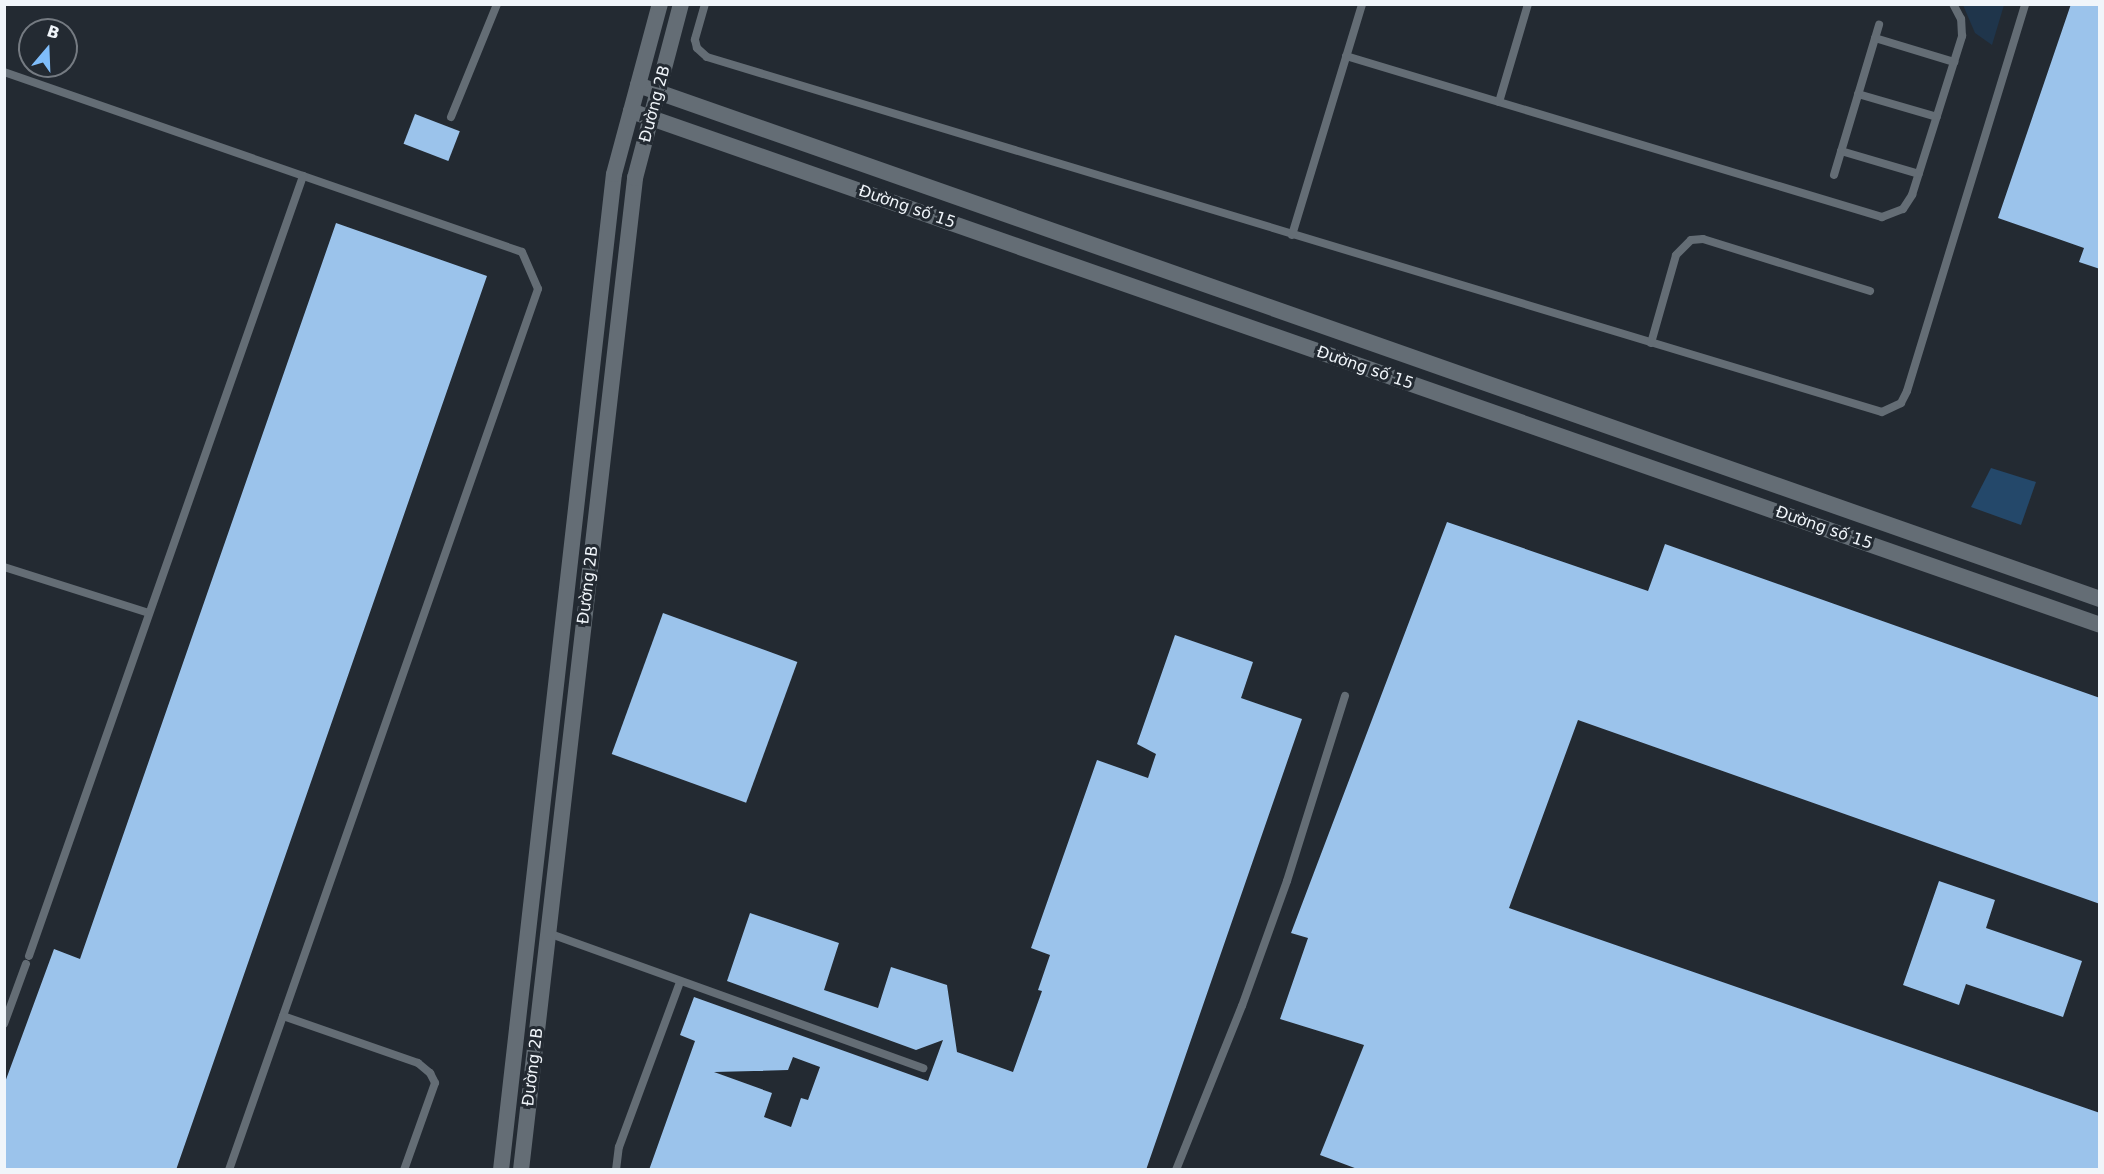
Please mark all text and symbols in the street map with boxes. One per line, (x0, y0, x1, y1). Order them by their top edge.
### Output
north arrow (18, 18, 78, 78)
text: B (45, 21, 62, 43)
street label: Đường 2B (636, 63, 674, 145)
street label: Đường số 15 (856, 181, 958, 233)
street label: Đường số 15 (1314, 342, 1416, 394)
street label: Đường số 15 (1773, 502, 1875, 554)
street label: Đường 2B (574, 545, 602, 625)
street label: Đường 2B (519, 1027, 547, 1107)

